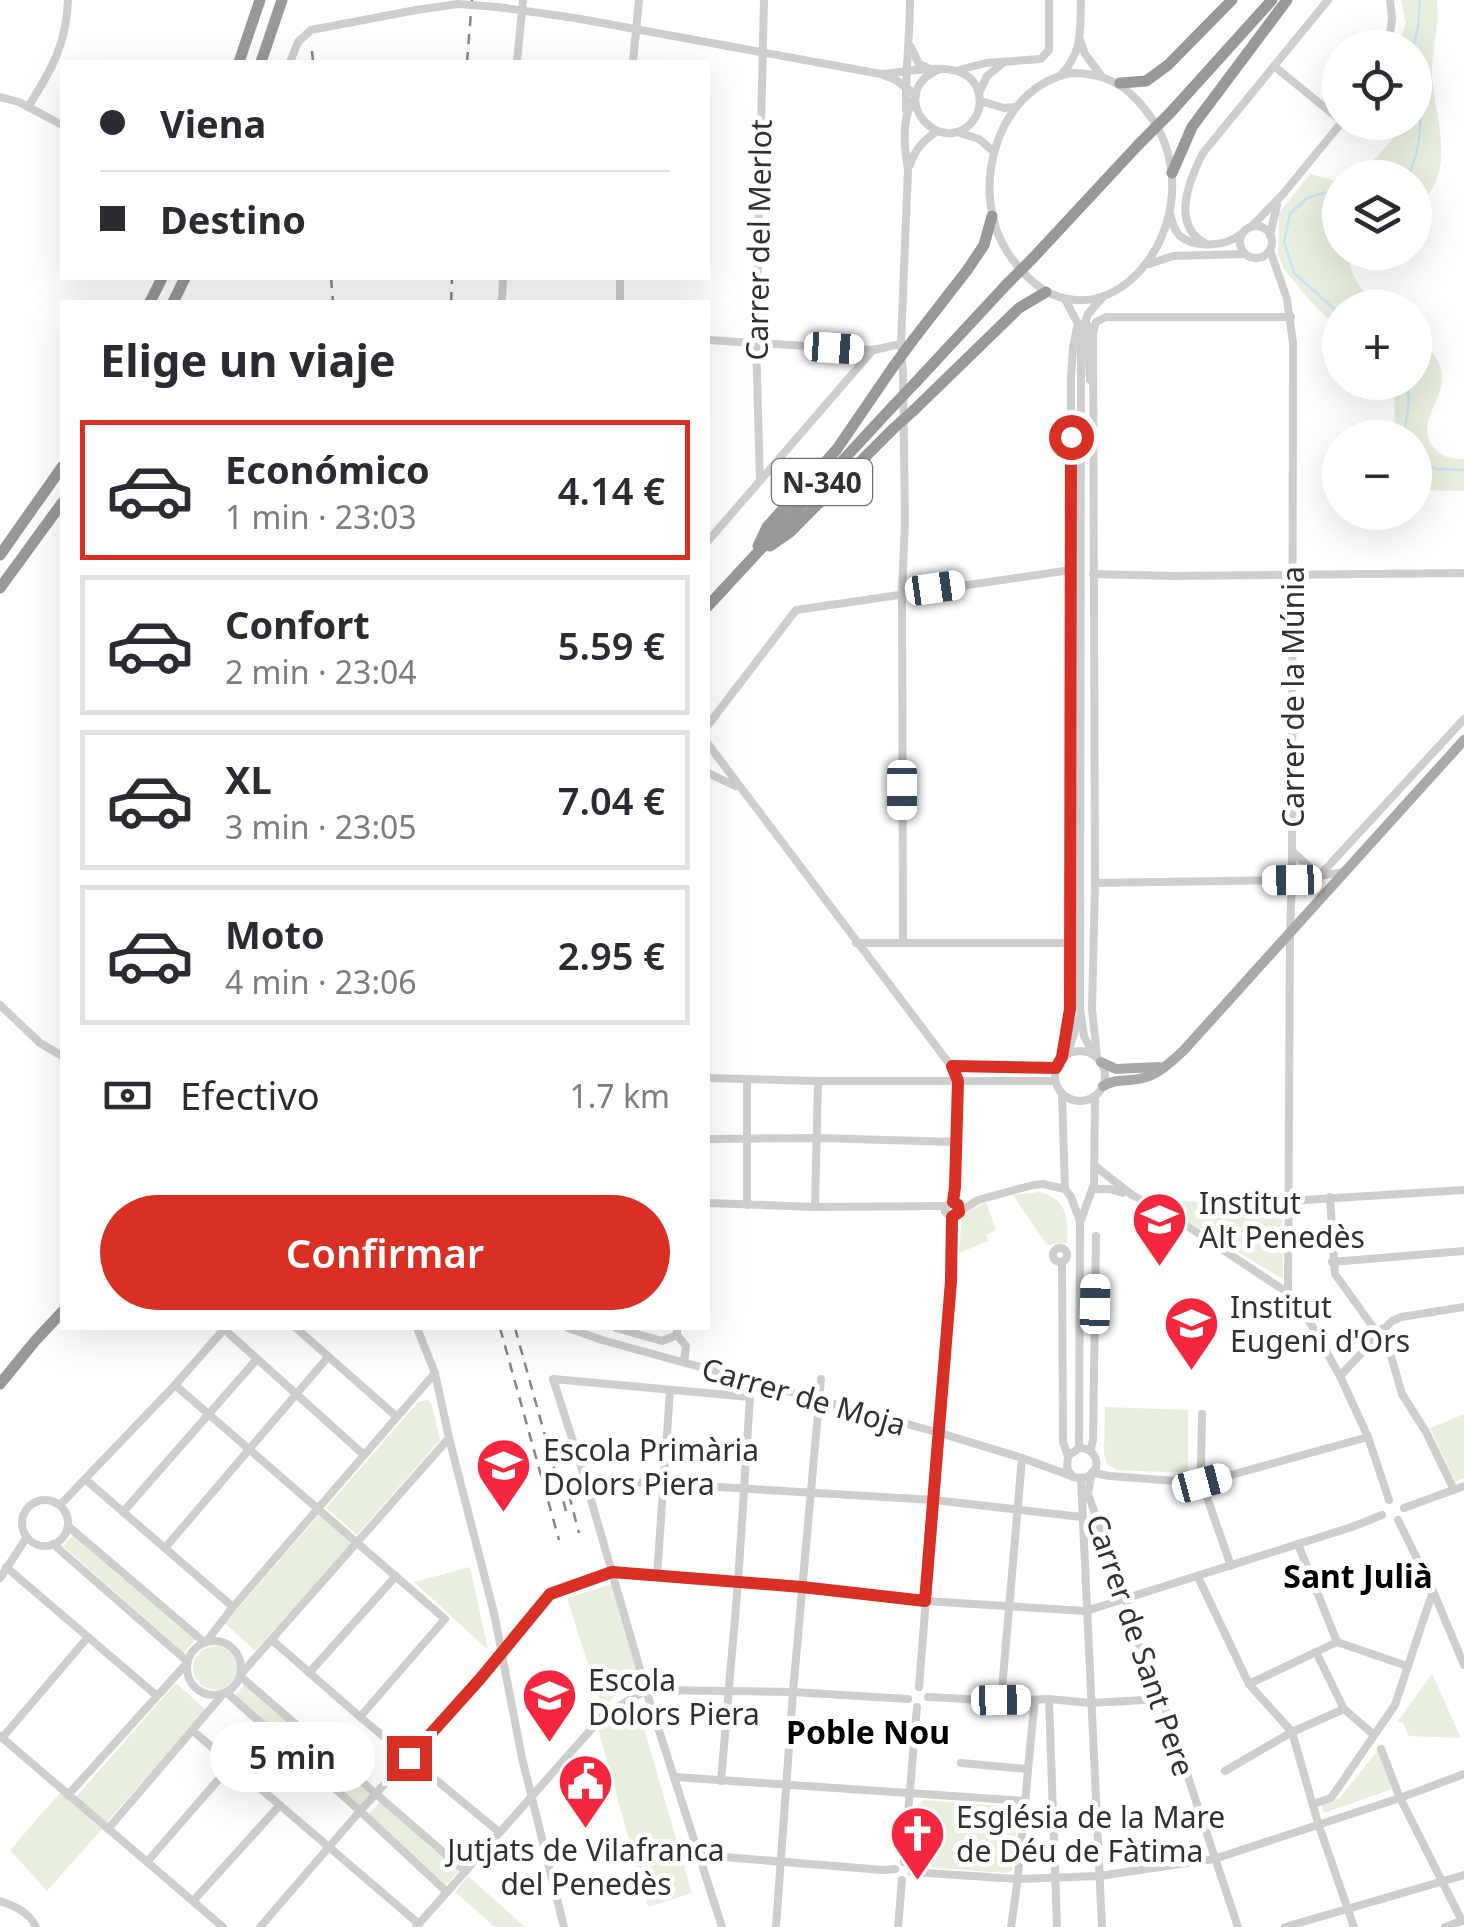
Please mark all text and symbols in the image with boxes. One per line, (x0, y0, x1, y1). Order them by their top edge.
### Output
map controls (1322, 30, 1432, 530)
button: locate (1322, 30, 1432, 140)
text: Viena (160, 97, 266, 149)
street label: Carrer del Merlot (735, 119, 781, 361)
button: layers (1322, 160, 1432, 270)
text: Destino (160, 193, 306, 245)
button: + (1322, 290, 1432, 400)
text: Elige un viaje (100, 329, 396, 390)
car (803, 331, 865, 365)
route start (1049, 415, 1094, 460)
button: − (1322, 420, 1432, 530)
text: Económico (225, 443, 430, 495)
icon: car (105, 445, 195, 535)
road number: N-340 (772, 459, 872, 505)
text: 4.14 € (558, 464, 665, 516)
text: 1 min · 23:03 (225, 495, 417, 538)
street label: Carrer de la Múnia (1272, 566, 1313, 828)
car (903, 569, 967, 607)
text: Confort (225, 598, 370, 650)
icon: car (105, 600, 195, 690)
text: 5.59 € (558, 619, 665, 671)
text: 2 min · 23:04 (225, 650, 417, 693)
text: XL (225, 753, 272, 805)
icon: car (105, 755, 195, 845)
car (887, 760, 917, 820)
text: 7.04 € (558, 774, 665, 826)
text: 3 min · 23:05 (225, 805, 417, 848)
car (1262, 864, 1322, 896)
text: Moto (225, 908, 325, 960)
icon: car (105, 910, 195, 1000)
text: 2.95 € (558, 929, 665, 981)
text: 4 min · 23:06 (225, 960, 417, 1003)
icon: cash (100, 1068, 155, 1123)
text: Efectivo (180, 1069, 320, 1121)
text: 1.7 km (569, 1074, 670, 1117)
place label: Institut Alt Penedès (1199, 1182, 1365, 1257)
school or university icon: Institut Alt Penedès (1130, 1189, 1190, 1268)
button: Confirmar (100, 1195, 670, 1310)
car (1079, 1274, 1111, 1334)
place label: Institut Eugeni d'Ors (1230, 1286, 1410, 1361)
school or university icon: Institut Eugeni d'Ors (1161, 1293, 1221, 1372)
street label: Carrer de Moja (697, 1347, 911, 1445)
place label: Escola Primària Dolors Piera (543, 1429, 759, 1504)
school or university icon: Escola Primària Dolors Piera (474, 1436, 534, 1515)
car (1169, 1461, 1235, 1505)
street label: Carrer de Sant Pere (1077, 1509, 1205, 1781)
district label: Sant Julià (1283, 1554, 1433, 1597)
place label: Escola Dolors Piera (588, 1659, 760, 1734)
school or university icon: Escola Dolors Piera (519, 1666, 579, 1745)
car (971, 1684, 1031, 1716)
district label: Poble Nou (786, 1710, 950, 1753)
callout: 5 min (209, 1723, 374, 1793)
text: 5 min (249, 1735, 336, 1778)
route end (387, 1736, 432, 1781)
public building icon: Jutjats de Vilafranca del Penedès (556, 1751, 616, 1830)
place label: Església de la Mare de Déu de Fàtima (956, 1796, 1225, 1871)
church icon: Església de la Mare de Déu de Fàtima (887, 1803, 947, 1882)
place label: Jutjats de Vilafranca del Penedès (444, 1829, 725, 1904)

